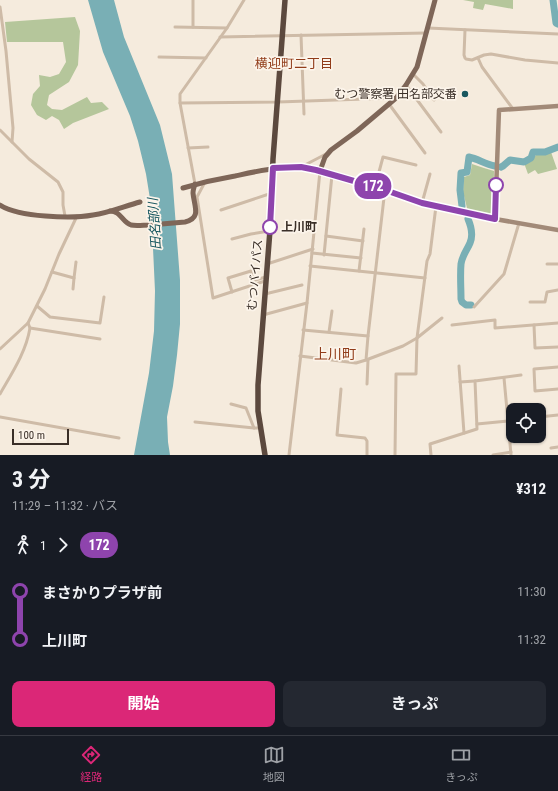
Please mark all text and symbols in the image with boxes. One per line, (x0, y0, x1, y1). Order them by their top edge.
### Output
district label: 横迎町二丁目 (255, 56, 333, 71)
place label: むつ警察署 田名部交番 (334, 87, 457, 101)
marker: むつ警察署 田名部交番 (460, 89, 470, 99)
line badge: 172 (350, 173, 396, 199)
unlabelled marker (488, 177, 504, 193)
text: 172 (362, 178, 384, 194)
water label: 田名部川 (145, 196, 164, 250)
marker: 上川町 (262, 219, 278, 235)
place label: 上川町 (281, 220, 317, 234)
street label: むつバイパス (245, 239, 265, 311)
district label: 上川町 (314, 346, 356, 362)
map controls (506, 403, 546, 443)
button: locate (506, 403, 546, 443)
scale bar (12, 427, 69, 446)
text: 100 m (18, 429, 45, 442)
text: 3 分 (12, 467, 50, 492)
text: ¥312 (516, 480, 546, 498)
text: 11:29 – 11:32 · バス (12, 498, 118, 513)
icon: walk (12, 534, 34, 556)
icon: forward (52, 534, 74, 556)
text: 172 (88, 537, 110, 553)
text: 1 (40, 538, 46, 553)
text: まさかりプラザ前 (42, 584, 162, 602)
text: 11:30 (517, 584, 546, 599)
text: 上川町 (42, 632, 87, 650)
text: 11:32 (517, 632, 546, 647)
button: 開始 (12, 681, 275, 727)
button: きっぷ (283, 681, 546, 727)
tab: 経路 (80, 744, 102, 784)
tab: 地図 (263, 744, 285, 784)
tab: きっぷ (445, 744, 478, 784)

